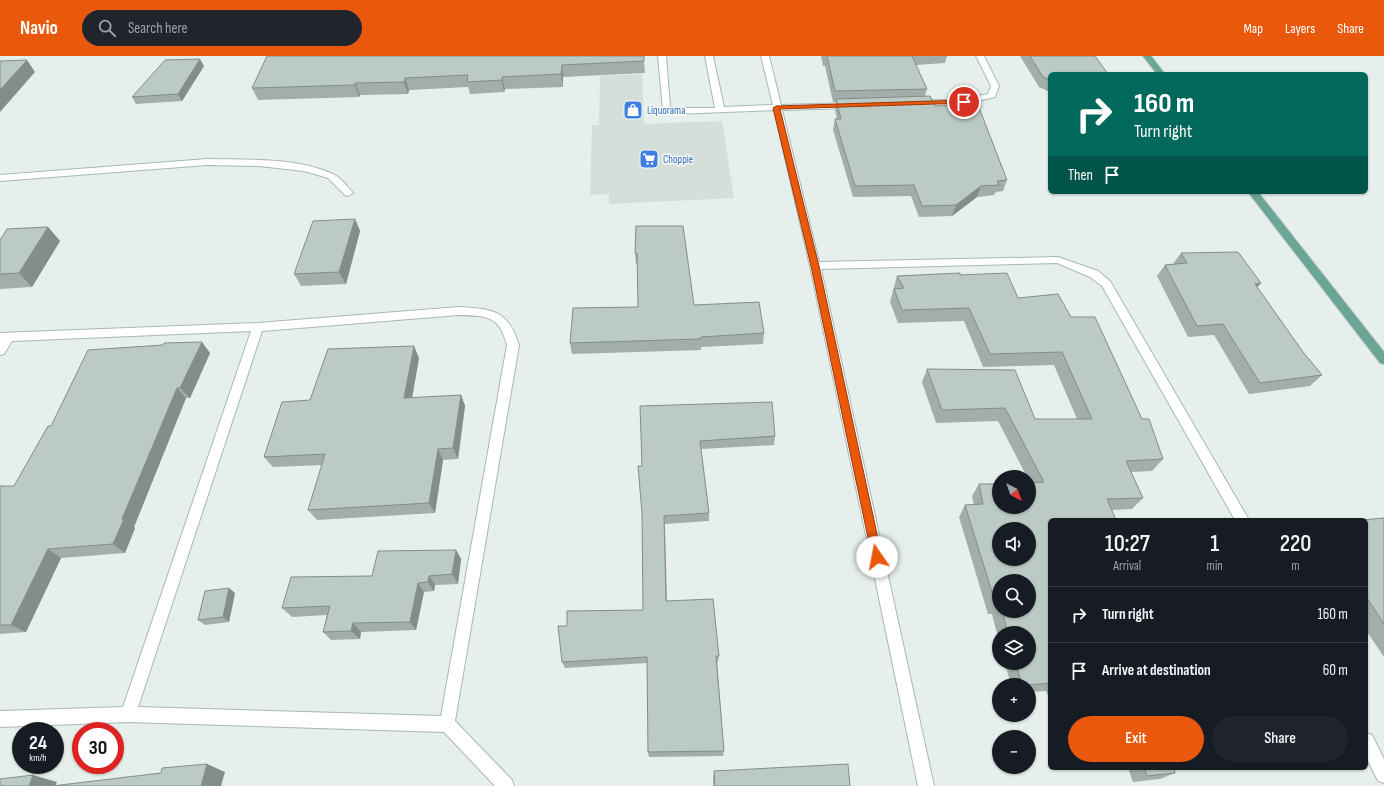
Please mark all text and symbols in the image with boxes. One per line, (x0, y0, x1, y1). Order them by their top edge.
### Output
search box (82, 10, 362, 46)
text: Navio (20, 17, 58, 40)
icon: search (96, 17, 118, 39)
text: Search here (128, 19, 188, 38)
text: Map (1243, 20, 1263, 37)
text: Layers (1285, 20, 1315, 37)
text: Share (1337, 20, 1364, 37)
pin (947, 85, 981, 119)
text: 160 m (1134, 87, 1194, 120)
icon: right (1068, 88, 1120, 140)
icon: arrive (953, 91, 975, 113)
shop icon: Liquorama (622, 99, 644, 121)
place label: Liquorama (647, 104, 685, 117)
text: Turn right (1134, 121, 1192, 142)
supermarket icon: Choppie (638, 148, 660, 170)
place label: Choppie (663, 153, 693, 166)
icon: arrive (1101, 164, 1123, 186)
text: Then (1068, 166, 1093, 185)
north arrow (992, 470, 1036, 514)
map controls (992, 470, 1036, 774)
button: sound (992, 522, 1036, 566)
text: 10:27 (1105, 529, 1150, 558)
text: 1 (1210, 529, 1219, 558)
text: 220 (1280, 529, 1311, 558)
position arrow (856, 536, 898, 578)
text: Arrival (1113, 558, 1141, 574)
text: min (1207, 558, 1223, 574)
text: m (1291, 558, 1300, 574)
button: search (992, 574, 1036, 618)
icon: right (1068, 604, 1090, 626)
text: Turn right (1102, 605, 1154, 624)
text: 160 m (1317, 605, 1348, 624)
button: layers (992, 626, 1036, 670)
icon: arrive (1068, 660, 1090, 682)
text: Arrive at destination (1102, 661, 1211, 680)
text: 60 m (1323, 661, 1348, 680)
button: + (992, 678, 1036, 722)
button: Exit (1068, 716, 1204, 762)
button: Share (1212, 716, 1348, 762)
speed limit sign: 30 (72, 722, 124, 774)
button: − (992, 730, 1036, 774)
text: 24 (29, 731, 47, 755)
text: km/h (29, 752, 47, 764)

